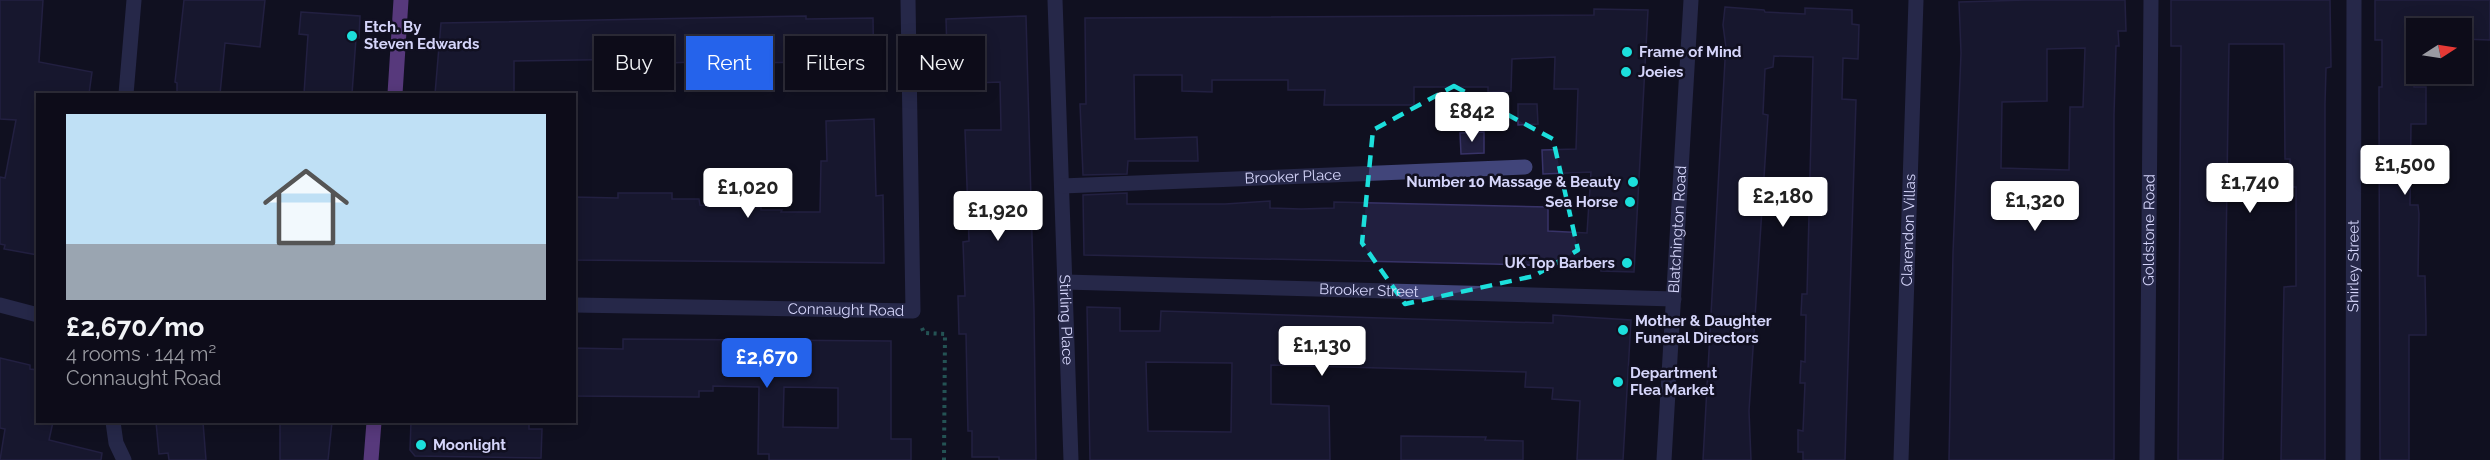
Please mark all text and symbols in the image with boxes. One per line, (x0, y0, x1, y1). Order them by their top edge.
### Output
place label: Etch. By Steven Edwards (364, 18, 479, 53)
north arrow (2406, 18, 2472, 84)
map controls (2406, 18, 2472, 84)
marker: Etch. By Steven Edwards (345, 29, 359, 43)
chip: Buy (594, 36, 674, 90)
chip: Rent (686, 36, 773, 90)
chip: Filters (785, 36, 886, 90)
chip: New (898, 36, 985, 90)
place label: Frame of Mind (1639, 43, 1742, 61)
marker: Frame of Mind (1620, 45, 1634, 59)
place label: Joeies (1638, 63, 1684, 81)
marker: Joeies (1619, 65, 1633, 79)
pin: £842 (1436, 92, 1508, 143)
text: £842 (1449, 99, 1495, 123)
pin: £1,500 (2356, 145, 2454, 196)
text: £1,500 (2374, 152, 2436, 176)
icon: home (252, 153, 360, 261)
pin: £1,740 (2201, 163, 2299, 214)
street label: Blatchington Road (1665, 165, 1690, 294)
street label: Brooker Place (1244, 166, 1342, 188)
pin: £1,020 (699, 168, 797, 219)
text: £1,740 (2220, 170, 2280, 194)
place label: Number 10 Massage & Beauty (1406, 173, 1622, 191)
street label: Clarendon Villas (1898, 174, 1919, 287)
street label: Goldstone Road (2140, 174, 2158, 286)
text: £1,020 (717, 175, 779, 199)
marker: Number 10 Massage & Beauty (1626, 175, 1640, 189)
pin: £2,180 (1734, 177, 1832, 228)
pin: £1,320 (1986, 181, 2084, 232)
text: £2,180 (1752, 184, 1814, 208)
text: £1,320 (2005, 188, 2065, 212)
pin: £1,920 (949, 191, 1047, 242)
place label: Sea Horse (1545, 193, 1618, 211)
marker: Sea Horse (1623, 195, 1637, 209)
text: £1,920 (968, 198, 1028, 222)
street label: Shirley Street (2344, 220, 2363, 312)
place label: UK Top Barbers (1504, 254, 1615, 272)
marker: UK Top Barbers (1620, 256, 1634, 270)
street label: Stirling Place (1056, 274, 1077, 365)
street label: Brooker Street (1319, 280, 1419, 301)
street label: Connaught Road (787, 300, 904, 320)
text: £2,670/mo (66, 312, 204, 342)
place label: Mother & Daughter Funeral Directors (1635, 312, 1772, 347)
marker: Mother & Daughter Funeral Directors (1616, 323, 1630, 337)
pin: £1,130 (1273, 326, 1371, 377)
text: £1,130 (1293, 333, 1351, 357)
pin: £2,670 (718, 338, 816, 389)
text: 4 rooms · 144 m² (66, 342, 216, 366)
text: £2,670 (736, 345, 798, 369)
place label: Department Flea Market (1630, 364, 1717, 399)
text: Connaught Road (66, 366, 221, 390)
marker: Department Flea Market (1611, 375, 1625, 389)
place label: Moonlight (433, 436, 506, 454)
marker: Moonlight (414, 438, 428, 452)

